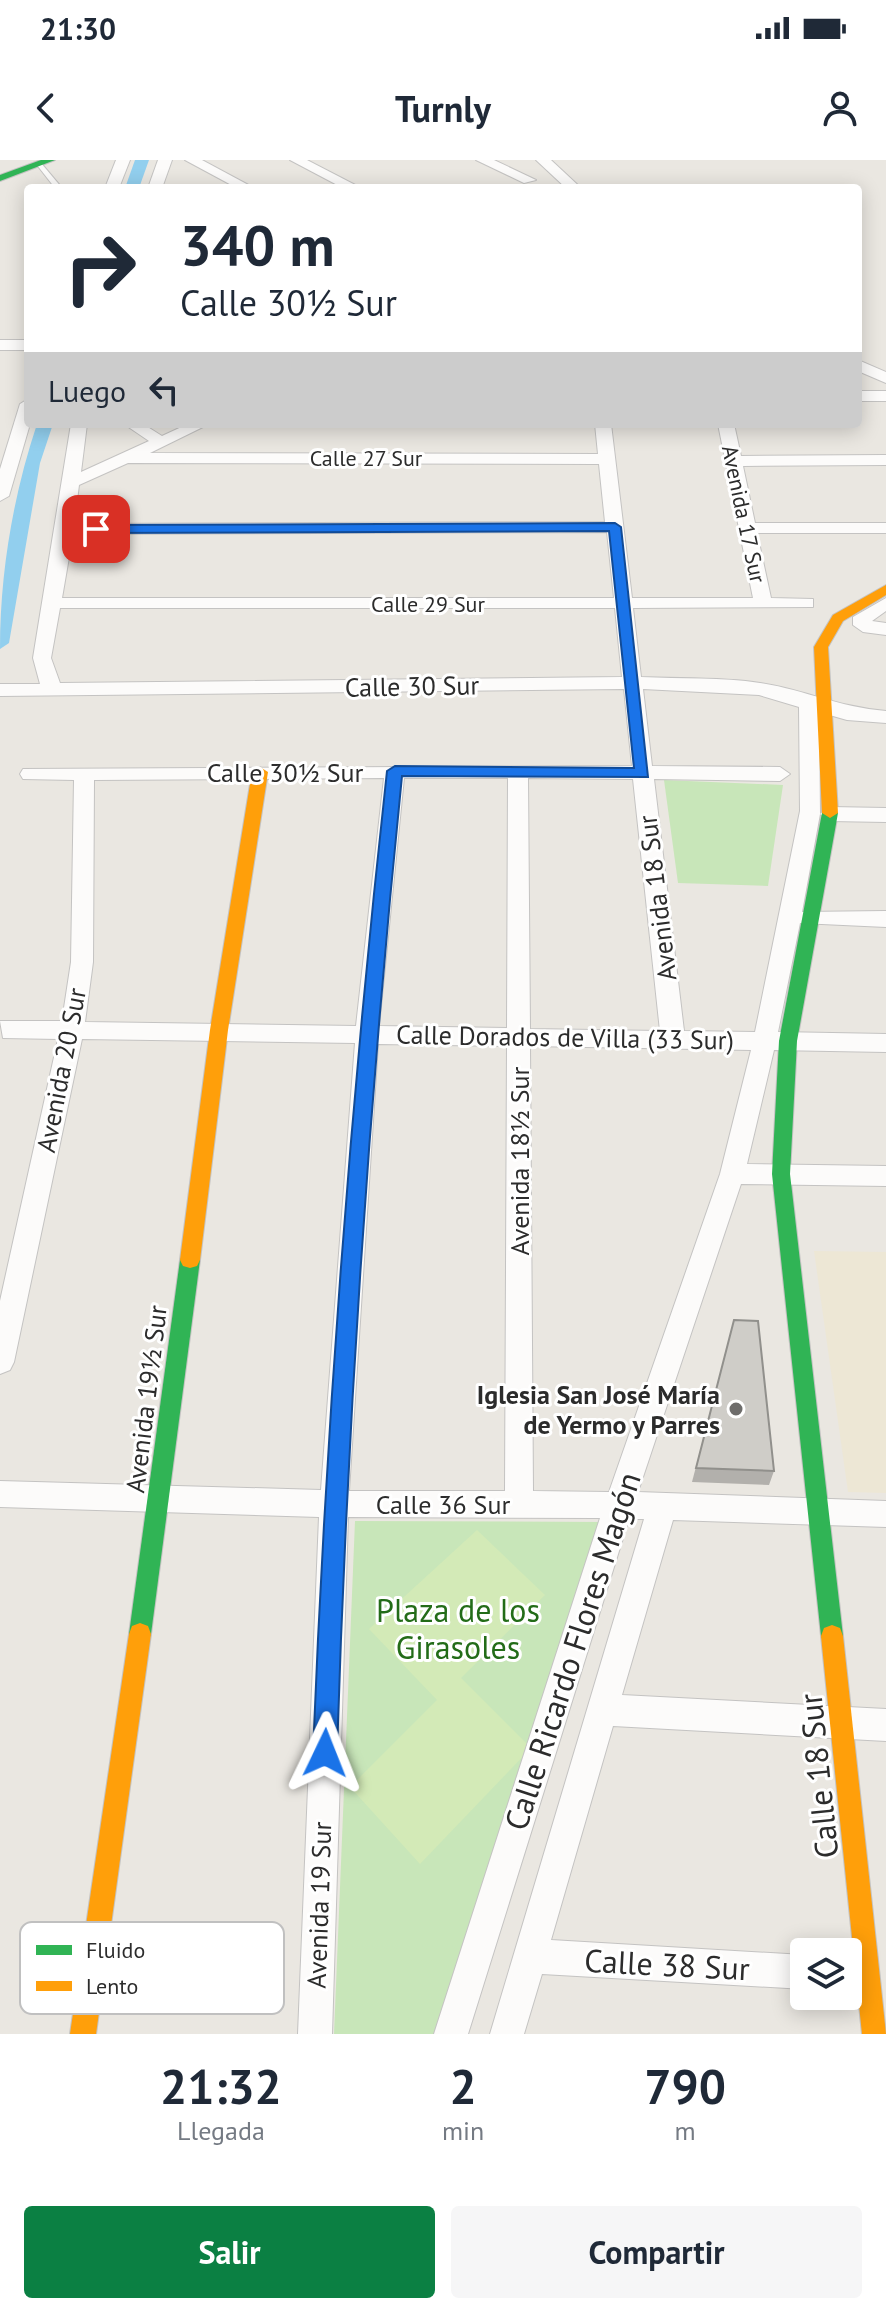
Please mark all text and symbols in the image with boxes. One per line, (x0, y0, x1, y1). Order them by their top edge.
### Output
text: 21:30 (40, 9, 116, 48)
text: Turnly (395, 85, 491, 132)
icon: back (24, 86, 68, 130)
icon: person (818, 86, 862, 130)
text: 340 m (180, 209, 335, 281)
icon: right (48, 216, 152, 320)
text: Calle 30½ Sur (180, 279, 397, 326)
icon: left (142, 368, 186, 412)
text: Luego (48, 371, 126, 410)
street label: Avenida 17 Sur (716, 443, 772, 586)
street label: Calle 27 Sur (310, 444, 423, 472)
pin (62, 495, 130, 563)
icon: arrive (74, 507, 118, 551)
street label: Calle 29 Sur (371, 590, 485, 618)
street label: Calle 30 Sur (344, 668, 480, 704)
street label: Calle 30½ Sur (207, 756, 363, 789)
street label: Avenida 18 Sur (630, 813, 684, 983)
street label: Avenida 20 Sur (29, 985, 93, 1155)
street label: Calle Dorados de Villa (33 Sur) (396, 1018, 734, 1056)
street label: Avenida 18½ Sur (503, 1066, 536, 1255)
street label: Avenida 19½ Sur (118, 1303, 174, 1495)
place label: Iglesia San José María de Yermo y Parres (477, 1378, 720, 1441)
marker: Iglesia San José María de Yermo y Parres (727, 1400, 745, 1418)
street label: Calle Ricardo Flores Magón (494, 1467, 650, 1835)
street label: Calle 36 Sur (376, 1488, 510, 1521)
park label: Plaza de los Girasoles (376, 1589, 540, 1668)
street label: Calle 18 Sur (788, 1691, 848, 1861)
position arrow (283, 1711, 367, 1795)
street label: Avenida 19 Sur (300, 1821, 338, 1989)
legend (20, 1922, 284, 2014)
text: Fluido (86, 1936, 145, 1964)
map controls (790, 1938, 862, 2010)
button: layers (790, 1938, 862, 2010)
street label: Calle 38 Sur (583, 1939, 751, 1989)
text: Lento (86, 1972, 138, 2000)
text: 21:32 (160, 2055, 282, 2117)
text: 2 (449, 2055, 477, 2117)
text: 790 (644, 2055, 726, 2117)
text: Llegada (177, 2114, 265, 2147)
text: min (442, 2114, 484, 2147)
text: m (675, 2114, 696, 2147)
button: Salir (24, 2206, 435, 2298)
button: Compartir (451, 2206, 862, 2298)

